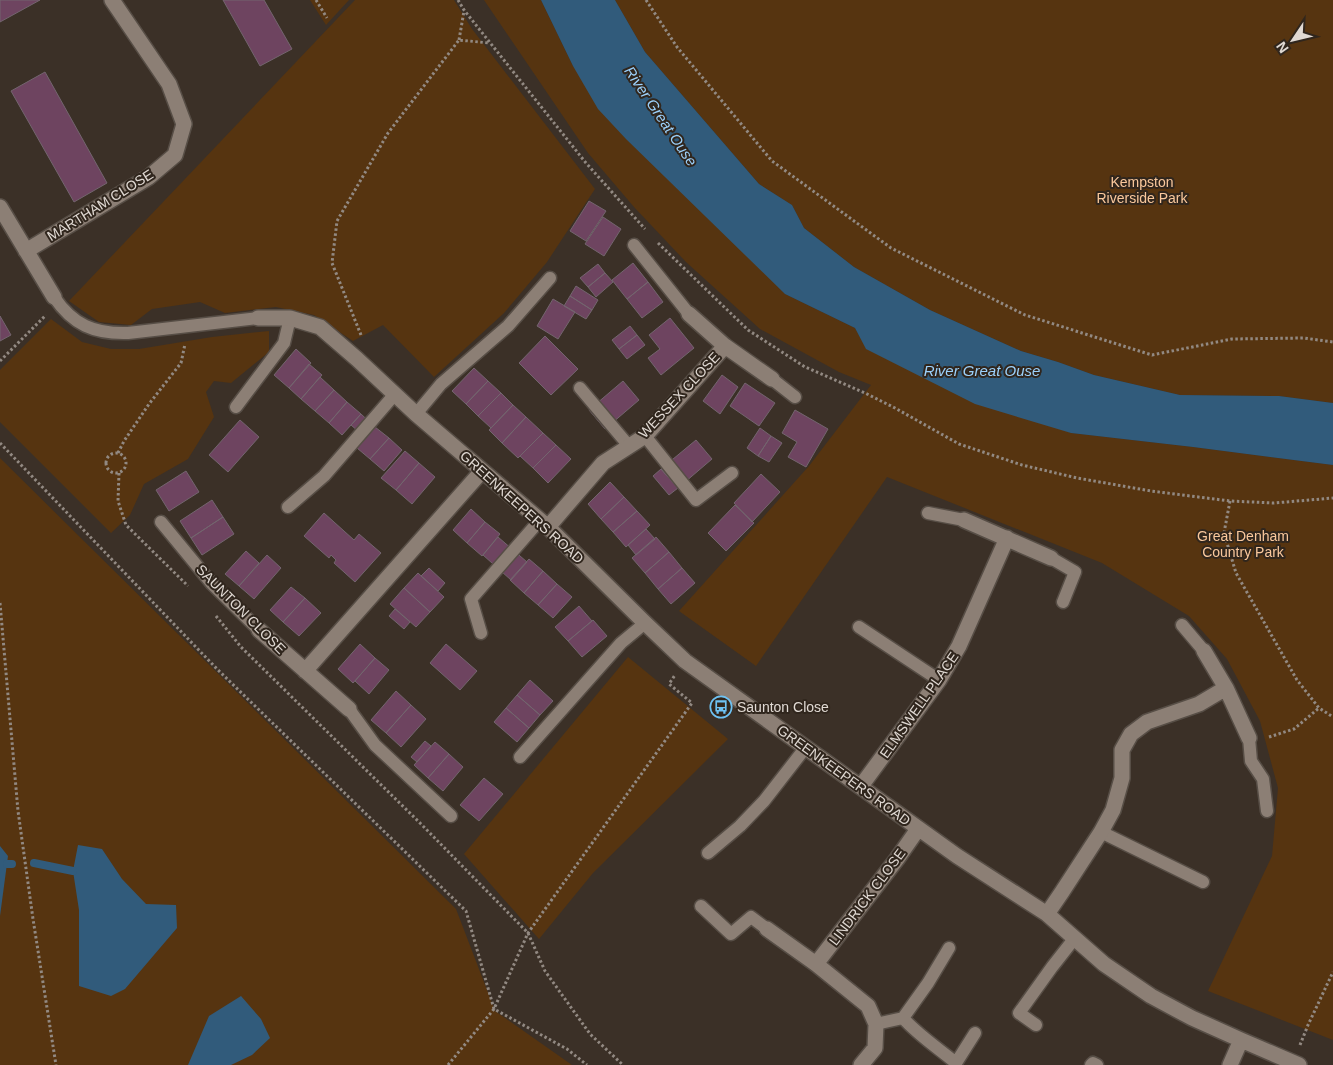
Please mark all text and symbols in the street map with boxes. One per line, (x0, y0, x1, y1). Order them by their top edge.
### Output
north arrow (1268, 15, 1318, 65)
text: N (1273, 39, 1292, 56)
water label: River Great Ouse (621, 63, 701, 169)
street label: MARTHAM CLOSE (44, 166, 156, 244)
park label: Kempston Riverside Park (1096, 174, 1189, 206)
street label: WESSEX CLOSE (635, 349, 723, 441)
water label: River Great Ouse (924, 362, 1040, 379)
street label: GREENKEEPERS ROAD (457, 447, 587, 567)
park label: Great Denham Country Park (1197, 528, 1289, 560)
street label: SAUNTON CLOSE (193, 561, 289, 657)
street label: ELMSWELL PLACE (876, 649, 962, 761)
bus stop icon: Saunton Close (709, 695, 733, 719)
place label: Saunton Close (737, 699, 829, 715)
street label: GREENKEEPERS ROAD (774, 721, 914, 829)
street label: LINDRICK CLOSE (825, 846, 909, 948)

